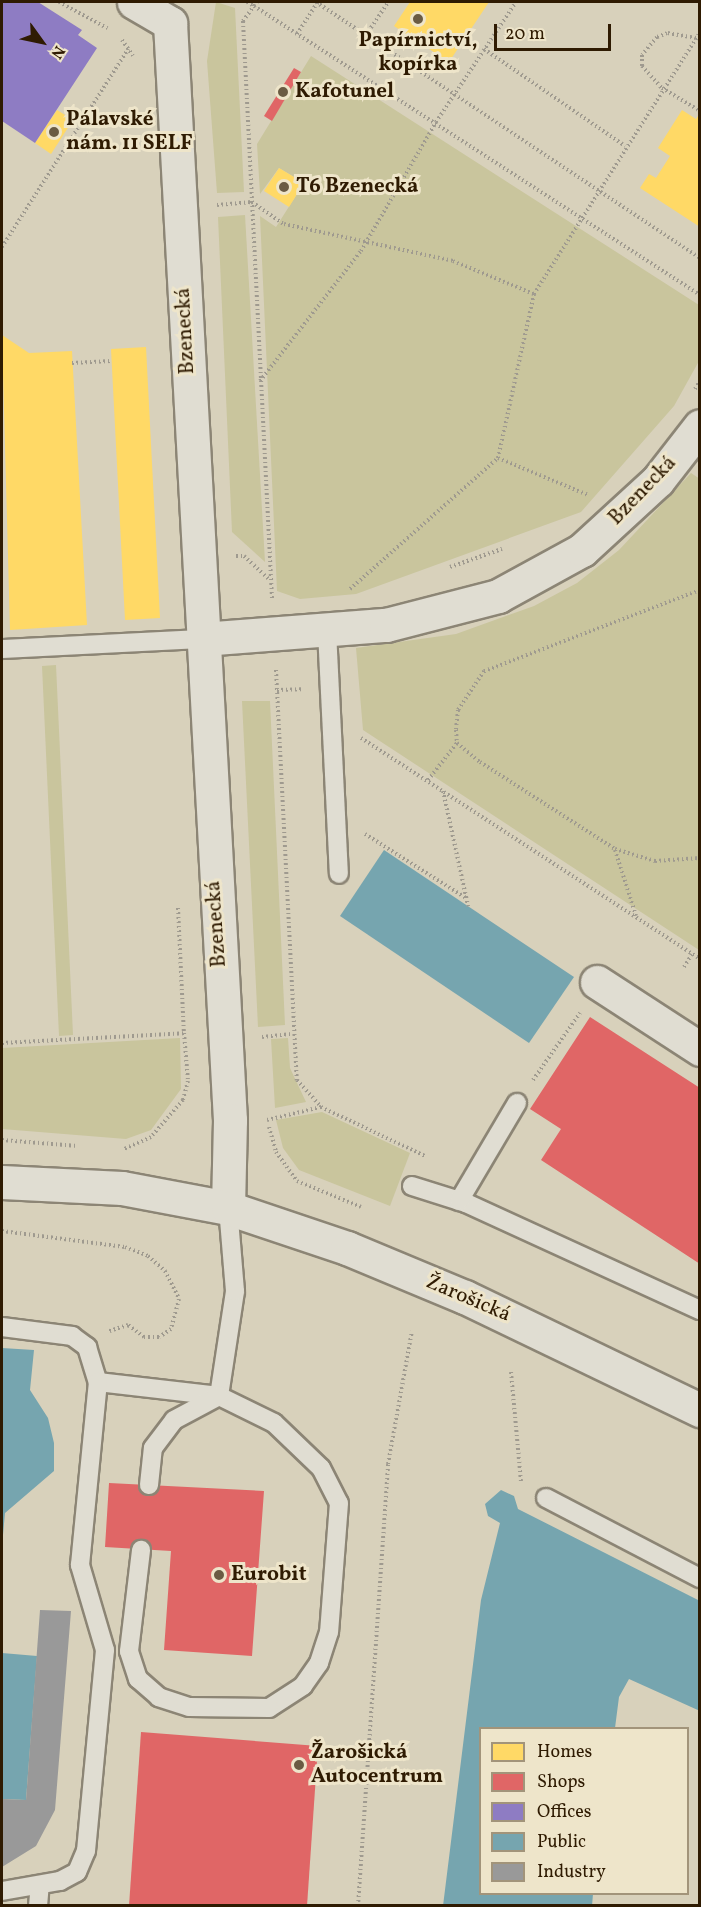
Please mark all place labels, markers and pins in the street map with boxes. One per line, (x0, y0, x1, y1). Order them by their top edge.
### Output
marker: Papírnictví, kopírka (411, 12, 425, 26)
place label: Papírnictví, kopírka (358, 28, 478, 78)
place label: Kafotunel (295, 79, 394, 105)
marker: Kafotunel (276, 85, 290, 99)
place label: Pálavské nám. 11 SELF (66, 107, 193, 157)
marker: Pálavské nám. 11 SELF (47, 125, 61, 139)
place label: T6 Bzenecká (296, 174, 419, 200)
marker: T6 Bzenecká (277, 180, 291, 194)
place label: Eurobit (231, 1562, 307, 1588)
marker: Eurobit (212, 1568, 226, 1582)
place label: Žarošická Autocentrum (311, 1740, 443, 1790)
marker: Žarošická Autocentrum (292, 1758, 306, 1772)

